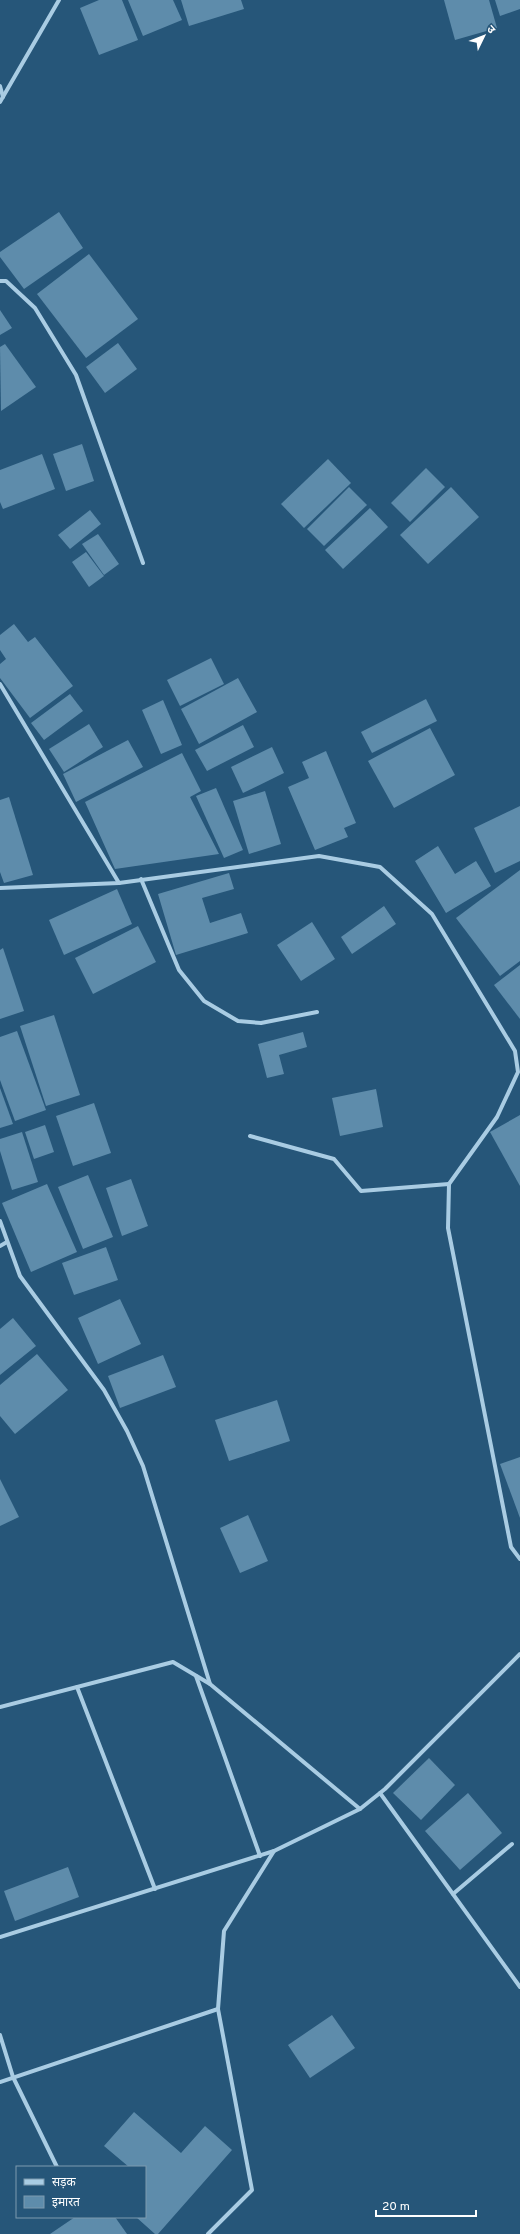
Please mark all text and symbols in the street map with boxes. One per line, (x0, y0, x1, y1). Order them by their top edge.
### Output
north arrow (464, 16, 504, 56)
text: उ (483, 23, 498, 37)
legend (16, 2166, 146, 2218)
text: सड़क (52, 2175, 77, 2191)
scale bar (376, 2192, 476, 2218)
text: इमारत (52, 2195, 81, 2211)
text: 20 m (382, 2199, 410, 2215)

